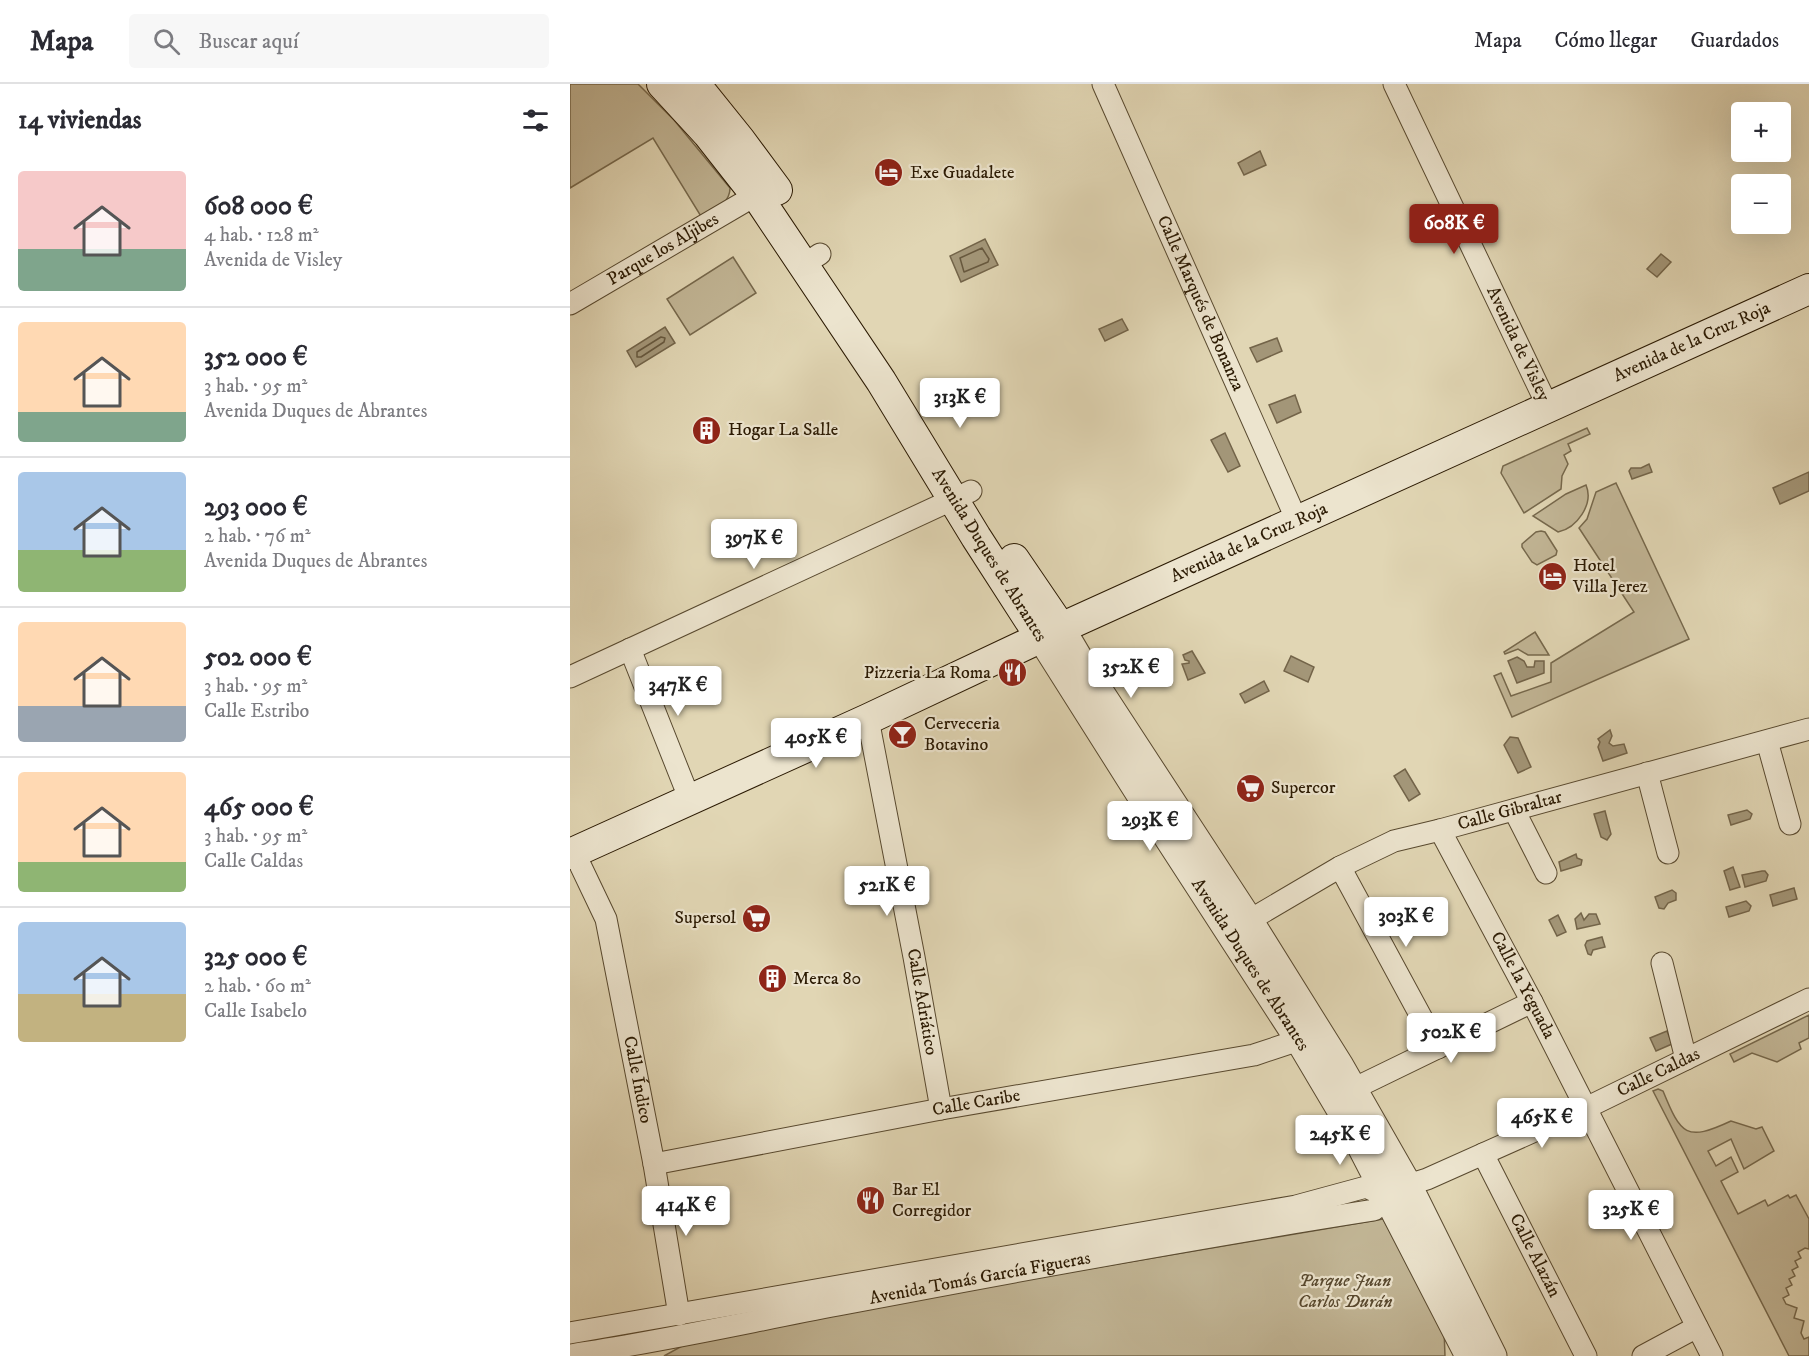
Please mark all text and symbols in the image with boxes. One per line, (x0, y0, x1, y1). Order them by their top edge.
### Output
search box (129, 14, 549, 68)
text: Mapa (30, 24, 93, 59)
icon: search (150, 25, 183, 58)
text: Buscar aquí (198, 28, 299, 55)
text: Mapa (1474, 28, 1522, 54)
text: Cómo llegar (1555, 28, 1657, 54)
text: Guardados (1690, 28, 1779, 54)
map controls (1731, 102, 1791, 234)
button: + (1731, 102, 1791, 162)
text: 14 viviendas (18, 104, 141, 137)
icon: filters (519, 104, 552, 137)
hotel icon: Exe Guadalete (873, 157, 905, 189)
place label: Exe Guadalete (910, 162, 1014, 184)
button: − (1731, 174, 1791, 234)
text: 608 000 € (204, 190, 313, 223)
icon: home (66, 195, 138, 267)
pin: 608K € (1405, 204, 1503, 255)
street label: Parque los Aljibes (604, 208, 723, 291)
text: 608K € (1423, 211, 1485, 236)
street label: Calle Marqués de Bonanza (1152, 212, 1249, 395)
text: 4 hab. · 128 m² (204, 223, 319, 248)
text: Avenida de Visley (204, 248, 342, 273)
street label: Avenida de Visley (1481, 283, 1555, 405)
street label: Avenida de la Cruz Roja (1610, 297, 1774, 387)
text: 352 000 € (204, 341, 308, 374)
icon: home (66, 346, 138, 418)
text: 3 hab. · 95 m² (204, 374, 307, 399)
pin: 313K € (911, 378, 1009, 429)
text: 313K € (934, 385, 986, 410)
text: Avenida Duques de Abrantes (204, 399, 427, 424)
building icon: Hogar La Salle (691, 414, 723, 446)
place label: Hogar La Salle (728, 419, 838, 441)
street label: Avenida Duques de Abrantes (926, 464, 1052, 646)
text: 293 000 € (204, 491, 308, 524)
icon: home (66, 496, 138, 568)
street label: Avenida de la Cruz Roja (1167, 498, 1331, 588)
pin: 397K € (705, 519, 803, 570)
text: 2 hab. · 76 m² (204, 524, 311, 549)
text: 397K € (725, 526, 783, 551)
text: Avenida Duques de Abrantes (204, 549, 427, 574)
place label: Hotel Villa Jerez (1572, 555, 1648, 598)
hotel icon: Hotel Villa Jerez (1536, 560, 1568, 592)
text: 502 000 € (204, 641, 312, 674)
icon: home (66, 646, 138, 718)
pin: 352K € (1082, 648, 1180, 699)
text: 352K € (1102, 655, 1160, 680)
restaurant icon: Pizzeria La Roma (996, 657, 1028, 689)
place label: Pizzeria La Roma (864, 662, 991, 684)
pin: 347K € (629, 666, 727, 717)
text: 347K € (649, 673, 707, 698)
text: 3 hab. · 95 m² (204, 674, 307, 699)
text: Calle Estribo (204, 699, 309, 724)
place label: Cerveceria Botavino (924, 713, 1000, 756)
pin: 405K € (767, 718, 865, 769)
bar icon: Cerveceria Botavino (887, 718, 919, 750)
text: 405K € (785, 725, 847, 750)
supermarket icon: Supercor (1234, 772, 1266, 804)
place label: Supercor (1271, 777, 1336, 799)
street label: Calle Gibraltar (1455, 786, 1565, 836)
text: 465 000 € (204, 791, 314, 824)
icon: home (66, 796, 138, 868)
pin: 293K € (1101, 801, 1199, 852)
text: 293K € (1121, 808, 1179, 833)
text: 3 hab. · 95 m² (204, 824, 307, 849)
text: Calle Caldas (204, 849, 303, 874)
pin: 521K € (838, 866, 936, 917)
text: 521K € (858, 873, 916, 898)
street label: Avenida Duques de Abrantes (1186, 874, 1314, 1055)
pin: 303K € (1357, 897, 1455, 948)
supermarket icon: Supersol (741, 902, 773, 934)
text: 303K € (1378, 904, 1434, 929)
place label: Supersol (675, 907, 737, 929)
street label: Calle la Yeguada (1485, 928, 1560, 1043)
text: 325 000 € (204, 941, 308, 974)
icon: home (66, 946, 138, 1018)
street label: Calle Adriático (902, 947, 942, 1057)
building icon: Merca 80 (756, 963, 788, 995)
place label: Merca 80 (793, 968, 861, 990)
text: 2 hab. · 60 m² (204, 974, 311, 999)
text: Calle Isabelo (204, 999, 307, 1024)
pin: 502K € (1402, 1013, 1500, 1064)
text: 502K € (1421, 1020, 1481, 1045)
street label: Calle Índico (618, 1034, 657, 1126)
street label: Calle Caldas (1613, 1043, 1703, 1102)
street label: Calle Caribe (931, 1085, 1022, 1121)
pin: 465K € (1493, 1098, 1591, 1149)
text: 465K € (1511, 1105, 1573, 1130)
pin: 245K € (1291, 1115, 1389, 1166)
text: 245K € (1309, 1122, 1371, 1147)
place label: Bar El Corregidor (892, 1179, 972, 1222)
restaurant icon: Bar El Corregidor (855, 1184, 887, 1216)
pin: 414K € (637, 1186, 735, 1237)
pin: 325K € (1582, 1190, 1680, 1241)
text: 414K € (656, 1193, 716, 1218)
text: 325K € (1602, 1197, 1660, 1222)
street label: Calle Alazán (1504, 1210, 1566, 1302)
street label: Avenida Tomás García Figueras (868, 1247, 1092, 1310)
park label: Parque Juan Carlos Durán (1298, 1270, 1392, 1313)

